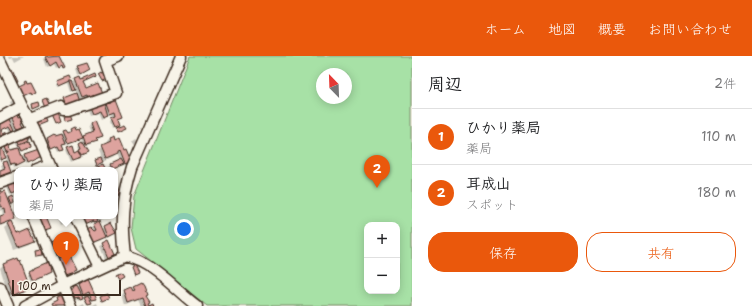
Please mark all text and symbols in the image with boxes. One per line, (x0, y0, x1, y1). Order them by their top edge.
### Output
text: Pathlet (20, 16, 92, 41)
text: ホーム (485, 20, 526, 38)
text: 地図 (548, 20, 576, 38)
text: 概要 (598, 20, 626, 38)
text: お問い合わせ (648, 20, 732, 38)
north arrow (316, 68, 352, 104)
text: 周辺 (428, 73, 462, 95)
text: 2件 (714, 75, 736, 92)
text: ひかり薬局 (466, 118, 541, 138)
text: 1 (438, 128, 444, 145)
text: 110 m (701, 128, 736, 145)
text: 薬局 (466, 140, 492, 157)
pin: 2 (364, 155, 390, 188)
popup (14, 167, 118, 219)
text: 耳成山 (466, 174, 511, 194)
text: ひかり薬局 (28, 175, 104, 195)
text: 2 (436, 184, 446, 201)
text: 180 m (697, 184, 736, 201)
text: スポット (466, 196, 518, 213)
text: 薬局 (28, 197, 55, 214)
your location (174, 219, 194, 239)
map controls (364, 222, 400, 294)
button: + (364, 222, 400, 258)
pin: 1 (53, 232, 79, 265)
button: 保存 (428, 232, 578, 272)
button: 共有 (586, 232, 736, 272)
button: − (364, 258, 400, 294)
scale bar (12, 278, 121, 297)
text: 100 m (18, 279, 51, 294)

